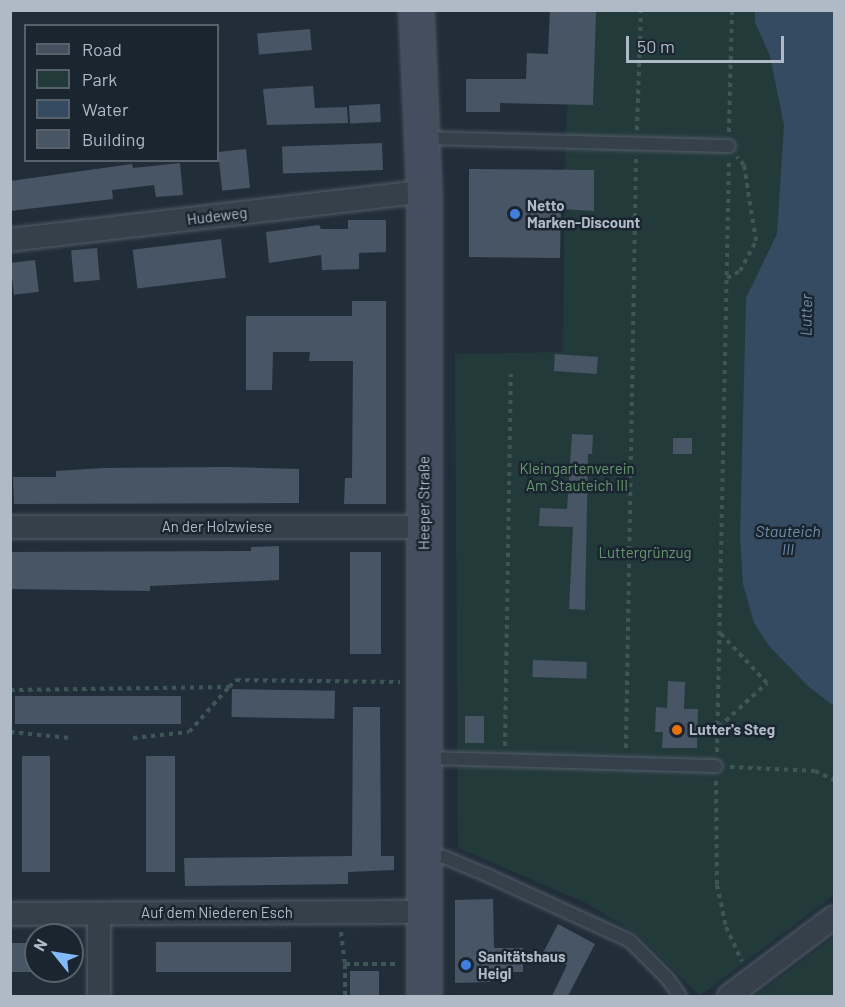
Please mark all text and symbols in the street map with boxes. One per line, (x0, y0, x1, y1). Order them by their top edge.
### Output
legend (24, 24, 219, 162)
scale bar (629, 24, 786, 62)
text: 50 m (637, 35, 675, 57)
text: Road (82, 38, 122, 60)
text: Park (82, 68, 117, 90)
text: Water (82, 98, 129, 120)
text: Building (82, 128, 145, 150)
place label: Netto Marken-Discount (527, 196, 640, 231)
street label: Hudeweg (186, 203, 248, 229)
marker: Netto Marken-Discount (508, 207, 522, 221)
water label: Lutter (796, 294, 816, 336)
street label: Heeper Straße (415, 456, 433, 550)
park label: Kleingartenverein Am Stauteich III (519, 459, 635, 494)
street label: An der Holzwiese (162, 518, 272, 536)
water label: Stauteich III (755, 521, 821, 559)
park label: Luttergrünzug (599, 544, 691, 562)
place label: Lutter's Steg (689, 721, 775, 739)
marker: Lutter's Steg (670, 723, 684, 737)
street label: Auf dem Niederen Esch (141, 904, 293, 922)
north arrow (24, 923, 84, 983)
text: N (29, 935, 51, 954)
place label: Sanitätshaus Heigl (478, 947, 565, 982)
marker: Sanitätshaus Heigl (459, 958, 473, 972)

